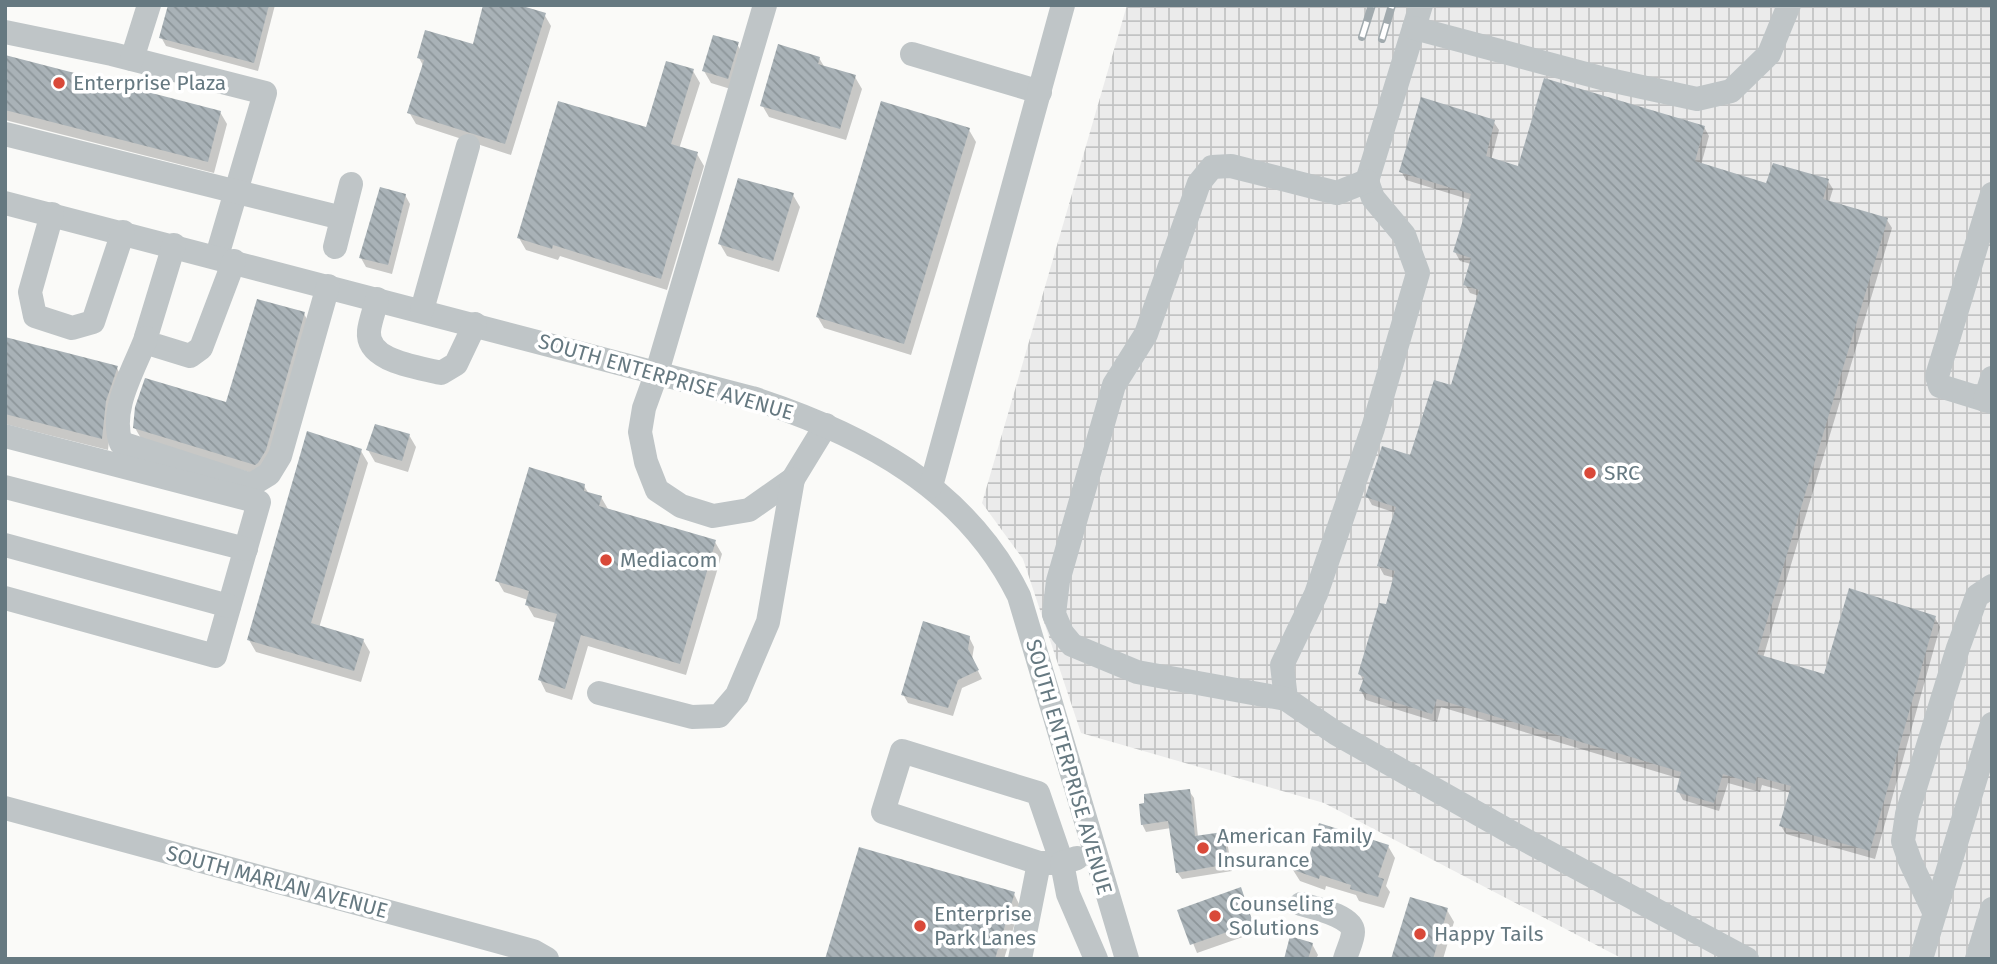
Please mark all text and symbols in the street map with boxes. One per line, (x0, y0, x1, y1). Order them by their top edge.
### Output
place label: Enterprise Plaza (73, 70, 226, 96)
marker: Enterprise Plaza (51, 75, 67, 91)
street label: SOUTH ENTERPRISE AVENUE (535, 328, 797, 426)
place label: SRC (1604, 460, 1640, 486)
marker: SRC (1582, 465, 1598, 481)
place label: Mediacom (620, 547, 718, 573)
marker: Mediacom (598, 552, 614, 568)
street label: SOUTH ENTERPRISE AVENUE (1020, 636, 1118, 898)
place label: American Family Insurance (1217, 823, 1373, 873)
street label: SOUTH MARLAN AVENUE (163, 840, 391, 924)
marker: American Family Insurance (1195, 840, 1211, 856)
place label: Counseling Solutions (1229, 891, 1334, 941)
place label: Enterprise Park Lanes (934, 901, 1036, 951)
marker: Counseling Solutions (1207, 908, 1223, 924)
marker: Enterprise Park Lanes (912, 918, 928, 934)
place label: Happy Tails (1434, 921, 1544, 947)
marker: Happy Tails (1412, 926, 1428, 942)

